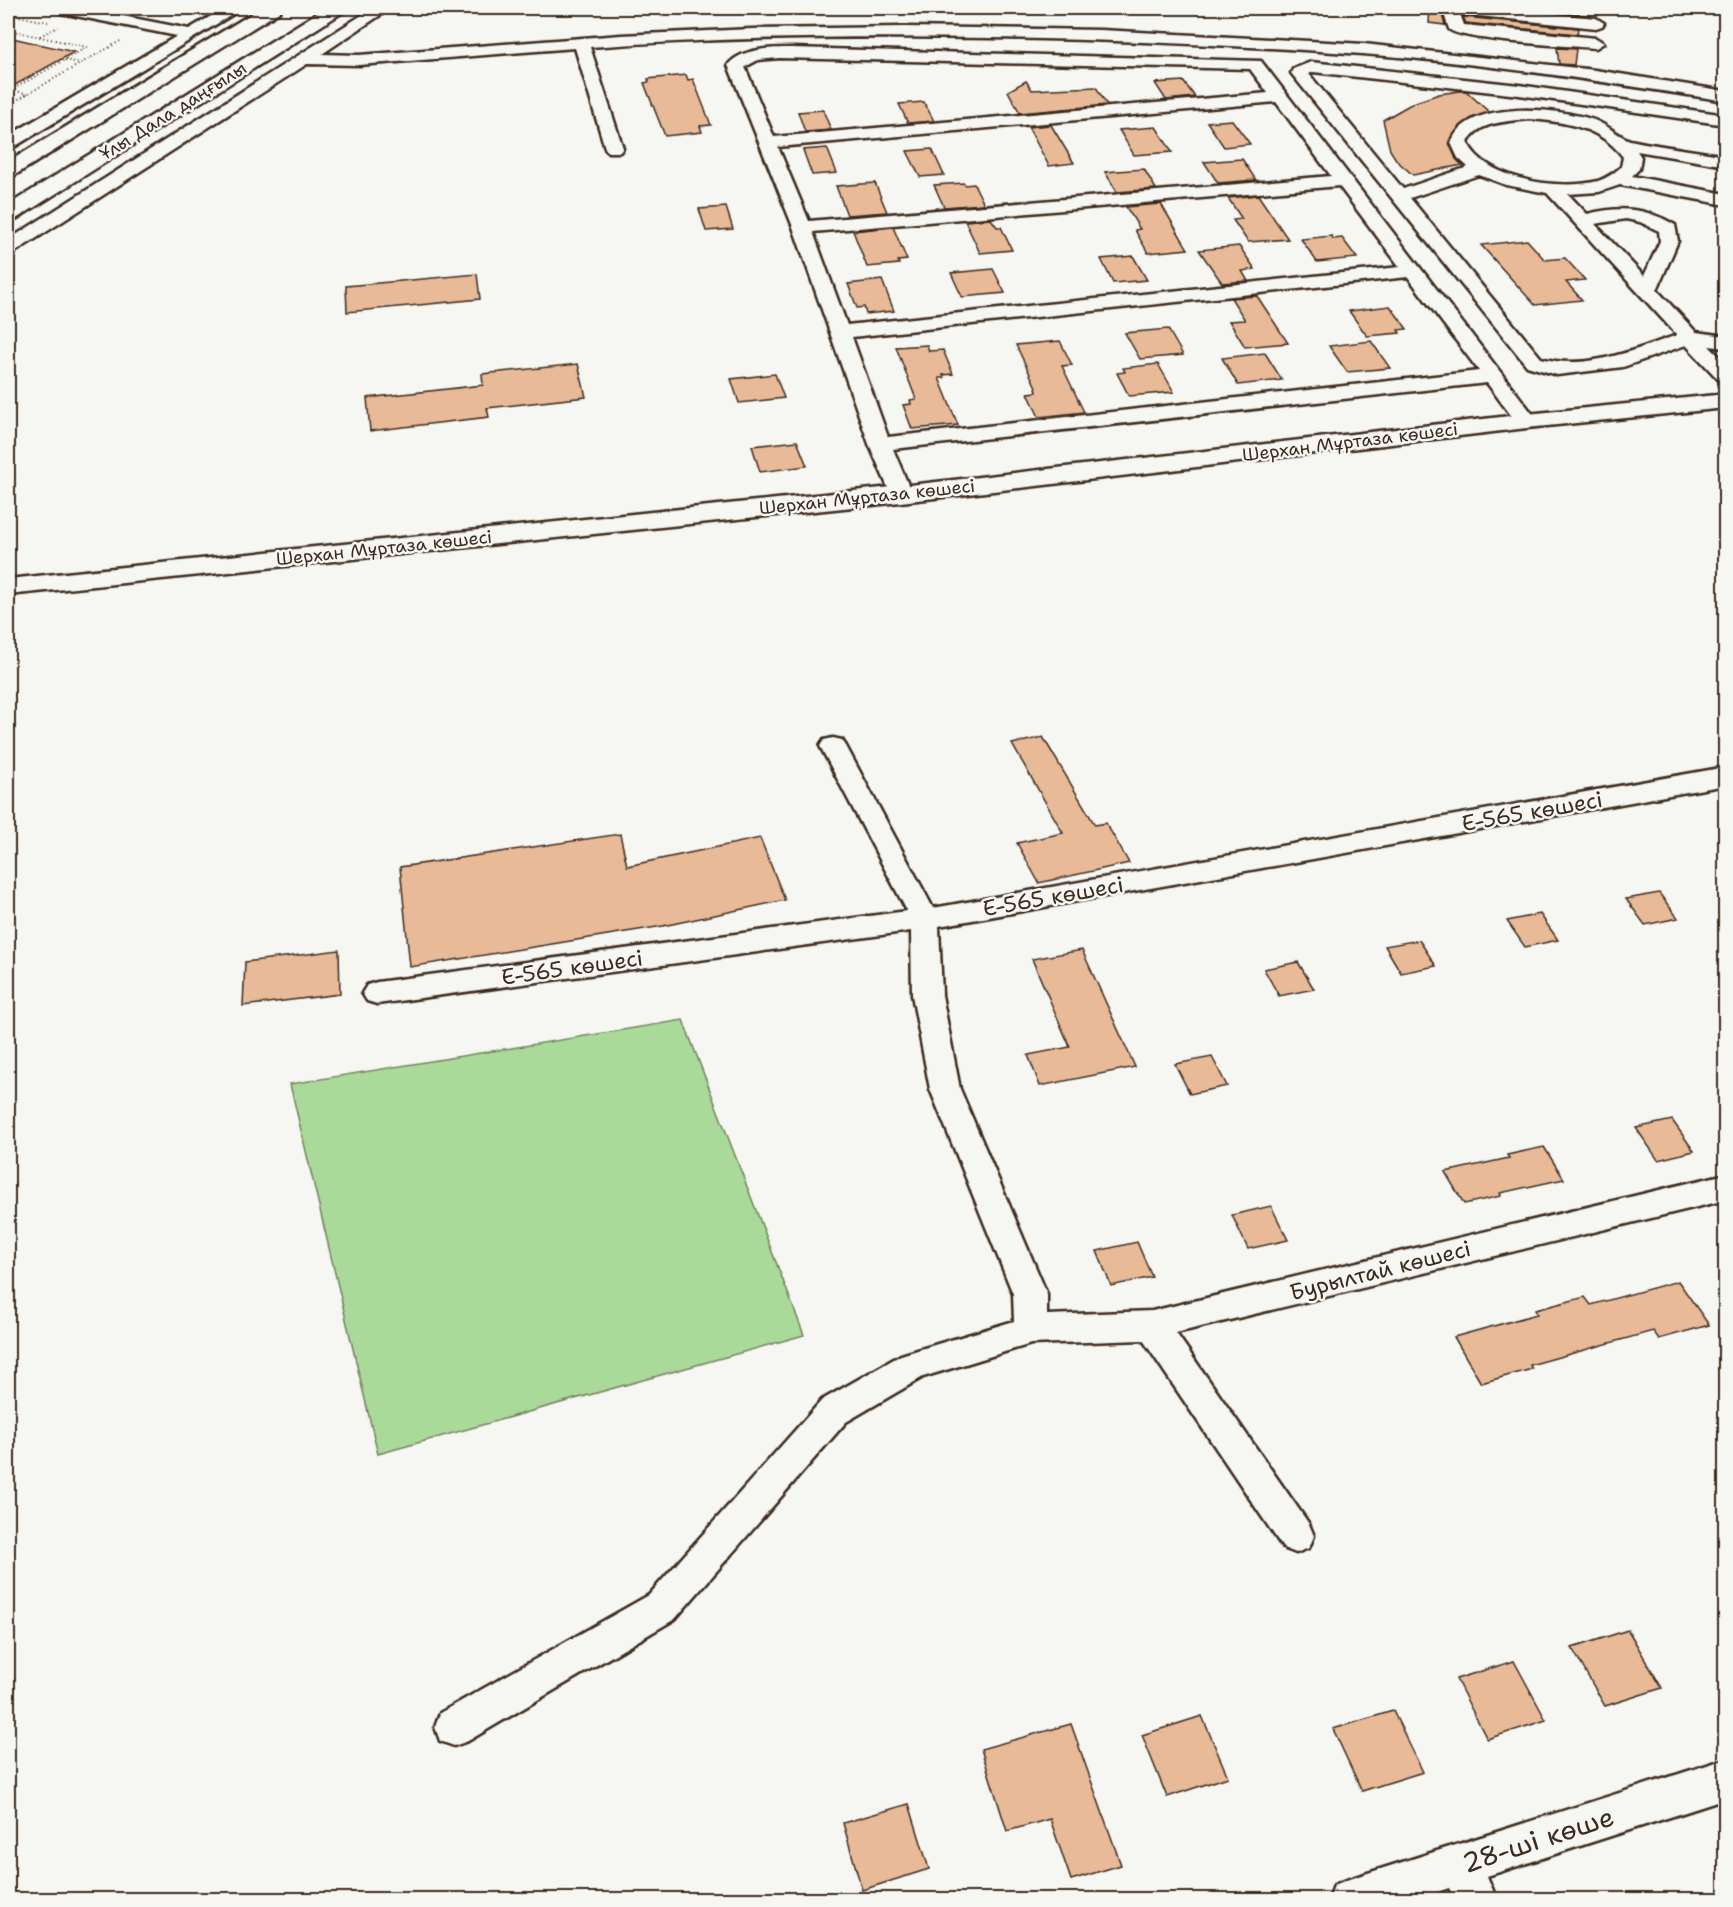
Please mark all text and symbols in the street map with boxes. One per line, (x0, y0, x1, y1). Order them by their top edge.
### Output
street label: Ұлы Дала даңғылы (95, 56, 251, 166)
street label: Шерхан Мұртаза көшесі (1241, 417, 1459, 467)
street label: Шерхан Мұртаза көшесі (758, 474, 976, 520)
street label: Шерхан Мұртаза көшесі (275, 525, 493, 571)
street label: Е-565 көшесі (1459, 785, 1605, 838)
street label: Е-565 көшесі (980, 870, 1126, 923)
street label: Е-565 көшесі (500, 943, 645, 992)
street label: Бурылтай көшесі (1287, 1234, 1474, 1307)
street label: 28-ші көше (1457, 1798, 1618, 1881)

